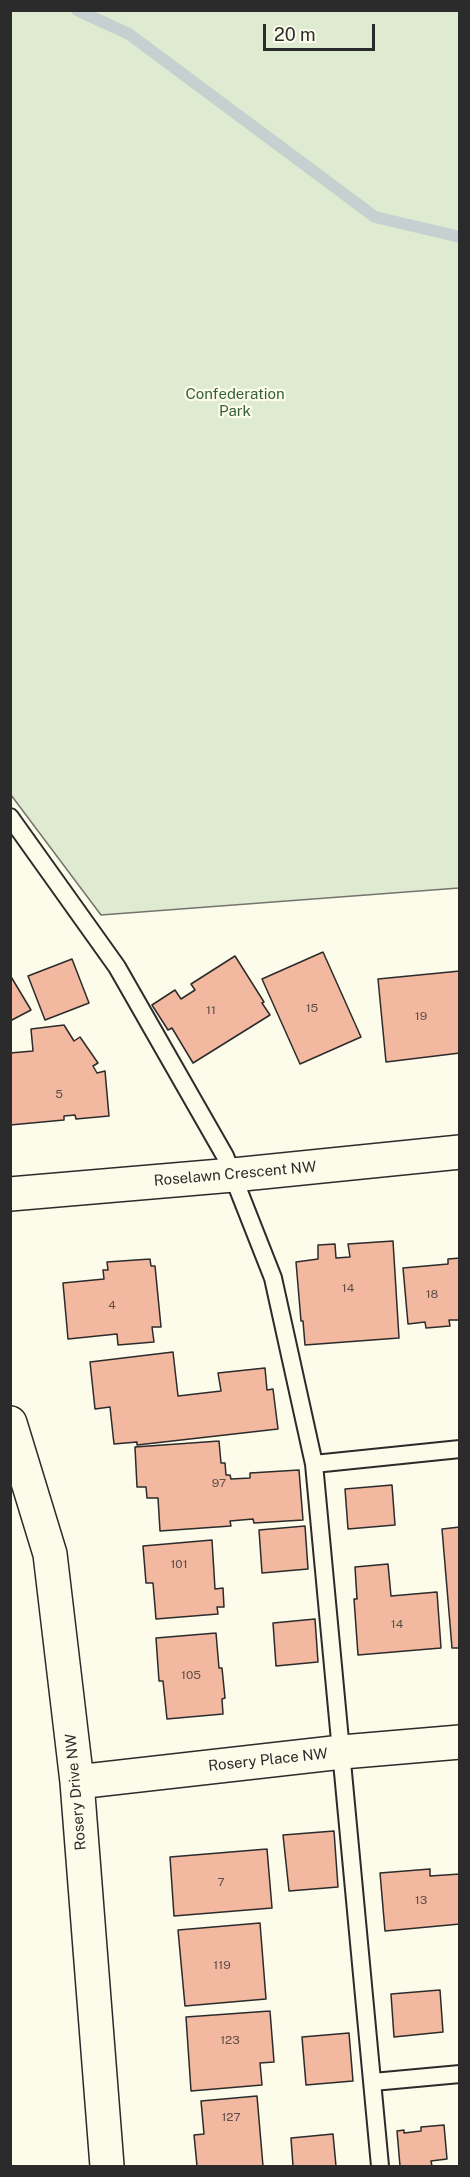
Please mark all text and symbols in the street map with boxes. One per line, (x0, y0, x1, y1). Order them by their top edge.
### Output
scale bar (266, 12, 378, 50)
text: 20 m (274, 24, 316, 45)
park label: Confederation Park (185, 385, 285, 420)
house number: 15 (306, 1001, 318, 1015)
house number: 11 (206, 1003, 216, 1017)
house number: 19 (415, 1009, 427, 1023)
house number: 5 (55, 1087, 63, 1101)
street label: Roselawn Crescent NW (153, 1158, 317, 1190)
house number: 14 (342, 1281, 354, 1295)
house number: 18 (426, 1287, 438, 1301)
house number: 4 (108, 1298, 116, 1312)
house number: 97 (212, 1476, 226, 1490)
house number: 101 (170, 1557, 188, 1571)
house number: 14 (391, 1617, 403, 1631)
house number: 105 (181, 1668, 201, 1682)
street label: Rosery Drive NW (62, 1733, 90, 1851)
street label: Rosery Place NW (207, 1745, 329, 1775)
house number: 7 (217, 1875, 225, 1889)
house number: 13 (415, 1893, 427, 1907)
house number: 119 (213, 1958, 231, 1972)
house number: 123 (220, 2033, 240, 2047)
house number: 127 (221, 2110, 241, 2124)

